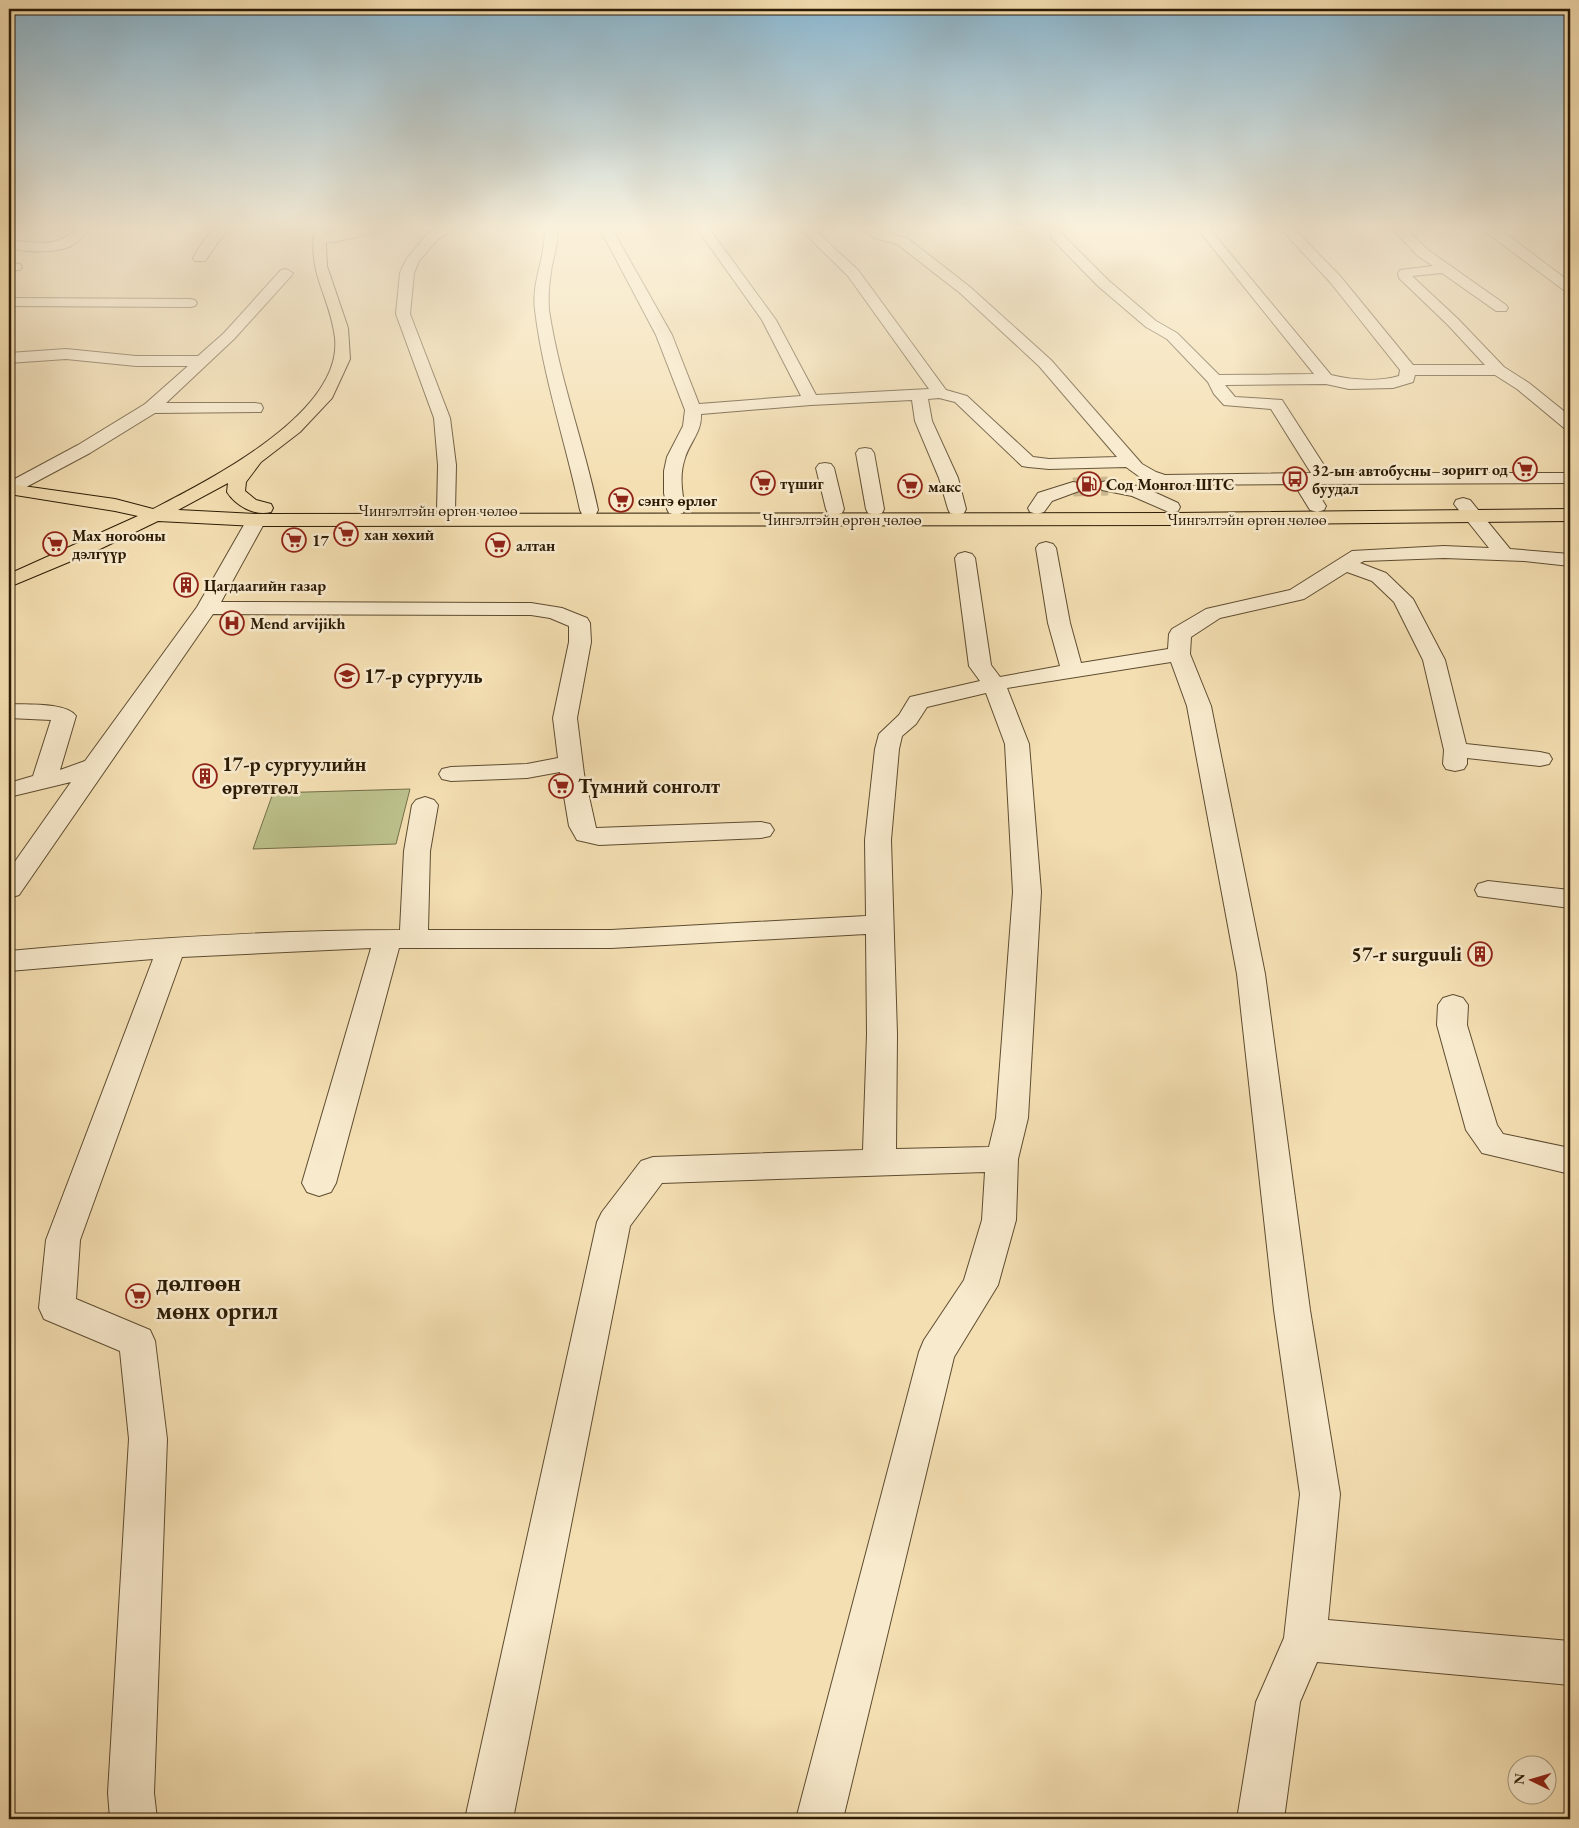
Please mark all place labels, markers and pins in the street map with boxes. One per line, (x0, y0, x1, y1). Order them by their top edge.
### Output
supermarket icon: зоригт од (1512, 456, 1538, 482)
place label: зоригт од (1442, 459, 1509, 480)
place label: 32-ын автобусны буудал (1312, 460, 1431, 499)
bus stop icon: 32-ын автобусны буудал (1282, 466, 1308, 492)
supermarket icon: түшиг (750, 470, 776, 496)
fuel station icon: Сод Монгол ШТС (1076, 471, 1102, 497)
place label: түшиг (780, 473, 824, 494)
supermarket icon: макс (897, 473, 923, 499)
place label: Сод Монгол ШТС (1106, 474, 1234, 495)
place label: макс (928, 476, 961, 497)
supermarket icon: сэнгэ өрлөг (608, 487, 634, 513)
place label: сэнгэ өрлөг (638, 490, 718, 511)
supermarket icon: хан хөхий (333, 521, 359, 547)
place label: хан хөхий (364, 524, 435, 545)
place label: Мах ногооны дэлгүүр (72, 525, 166, 564)
supermarket icon: 17 (281, 527, 307, 553)
place label: 17 (312, 530, 329, 551)
supermarket icon: Мах ногооны дэлгүүр (42, 531, 68, 557)
supermarket icon: алтан (485, 532, 511, 558)
place label: алтан (516, 535, 555, 556)
building icon: Цагдаагийн газар (173, 572, 199, 598)
place label: Цагдаагийн газар (204, 575, 326, 596)
hospital icon: Mend arvijikh (219, 610, 245, 636)
place label: Mend arvijikh (250, 613, 346, 634)
school or university icon: 17-р сургууль (334, 663, 360, 689)
place label: 17-р сургууль (364, 663, 483, 689)
place label: 17-р сургуулийн өргөтгөл (222, 751, 367, 800)
building icon: 17-р сургуулийн өргөтгөл (192, 763, 218, 789)
supermarket icon: Түмний сонголт (548, 773, 574, 799)
place label: Түмний сонголт (578, 773, 720, 799)
place label: 57-r surguuli (1351, 941, 1462, 967)
building icon: 57-r surguuli (1467, 941, 1493, 967)
place label: дөлгөөн мөнх оргил (156, 1267, 278, 1326)
supermarket icon: дөлгөөн мөнх оргил (125, 1283, 151, 1309)

